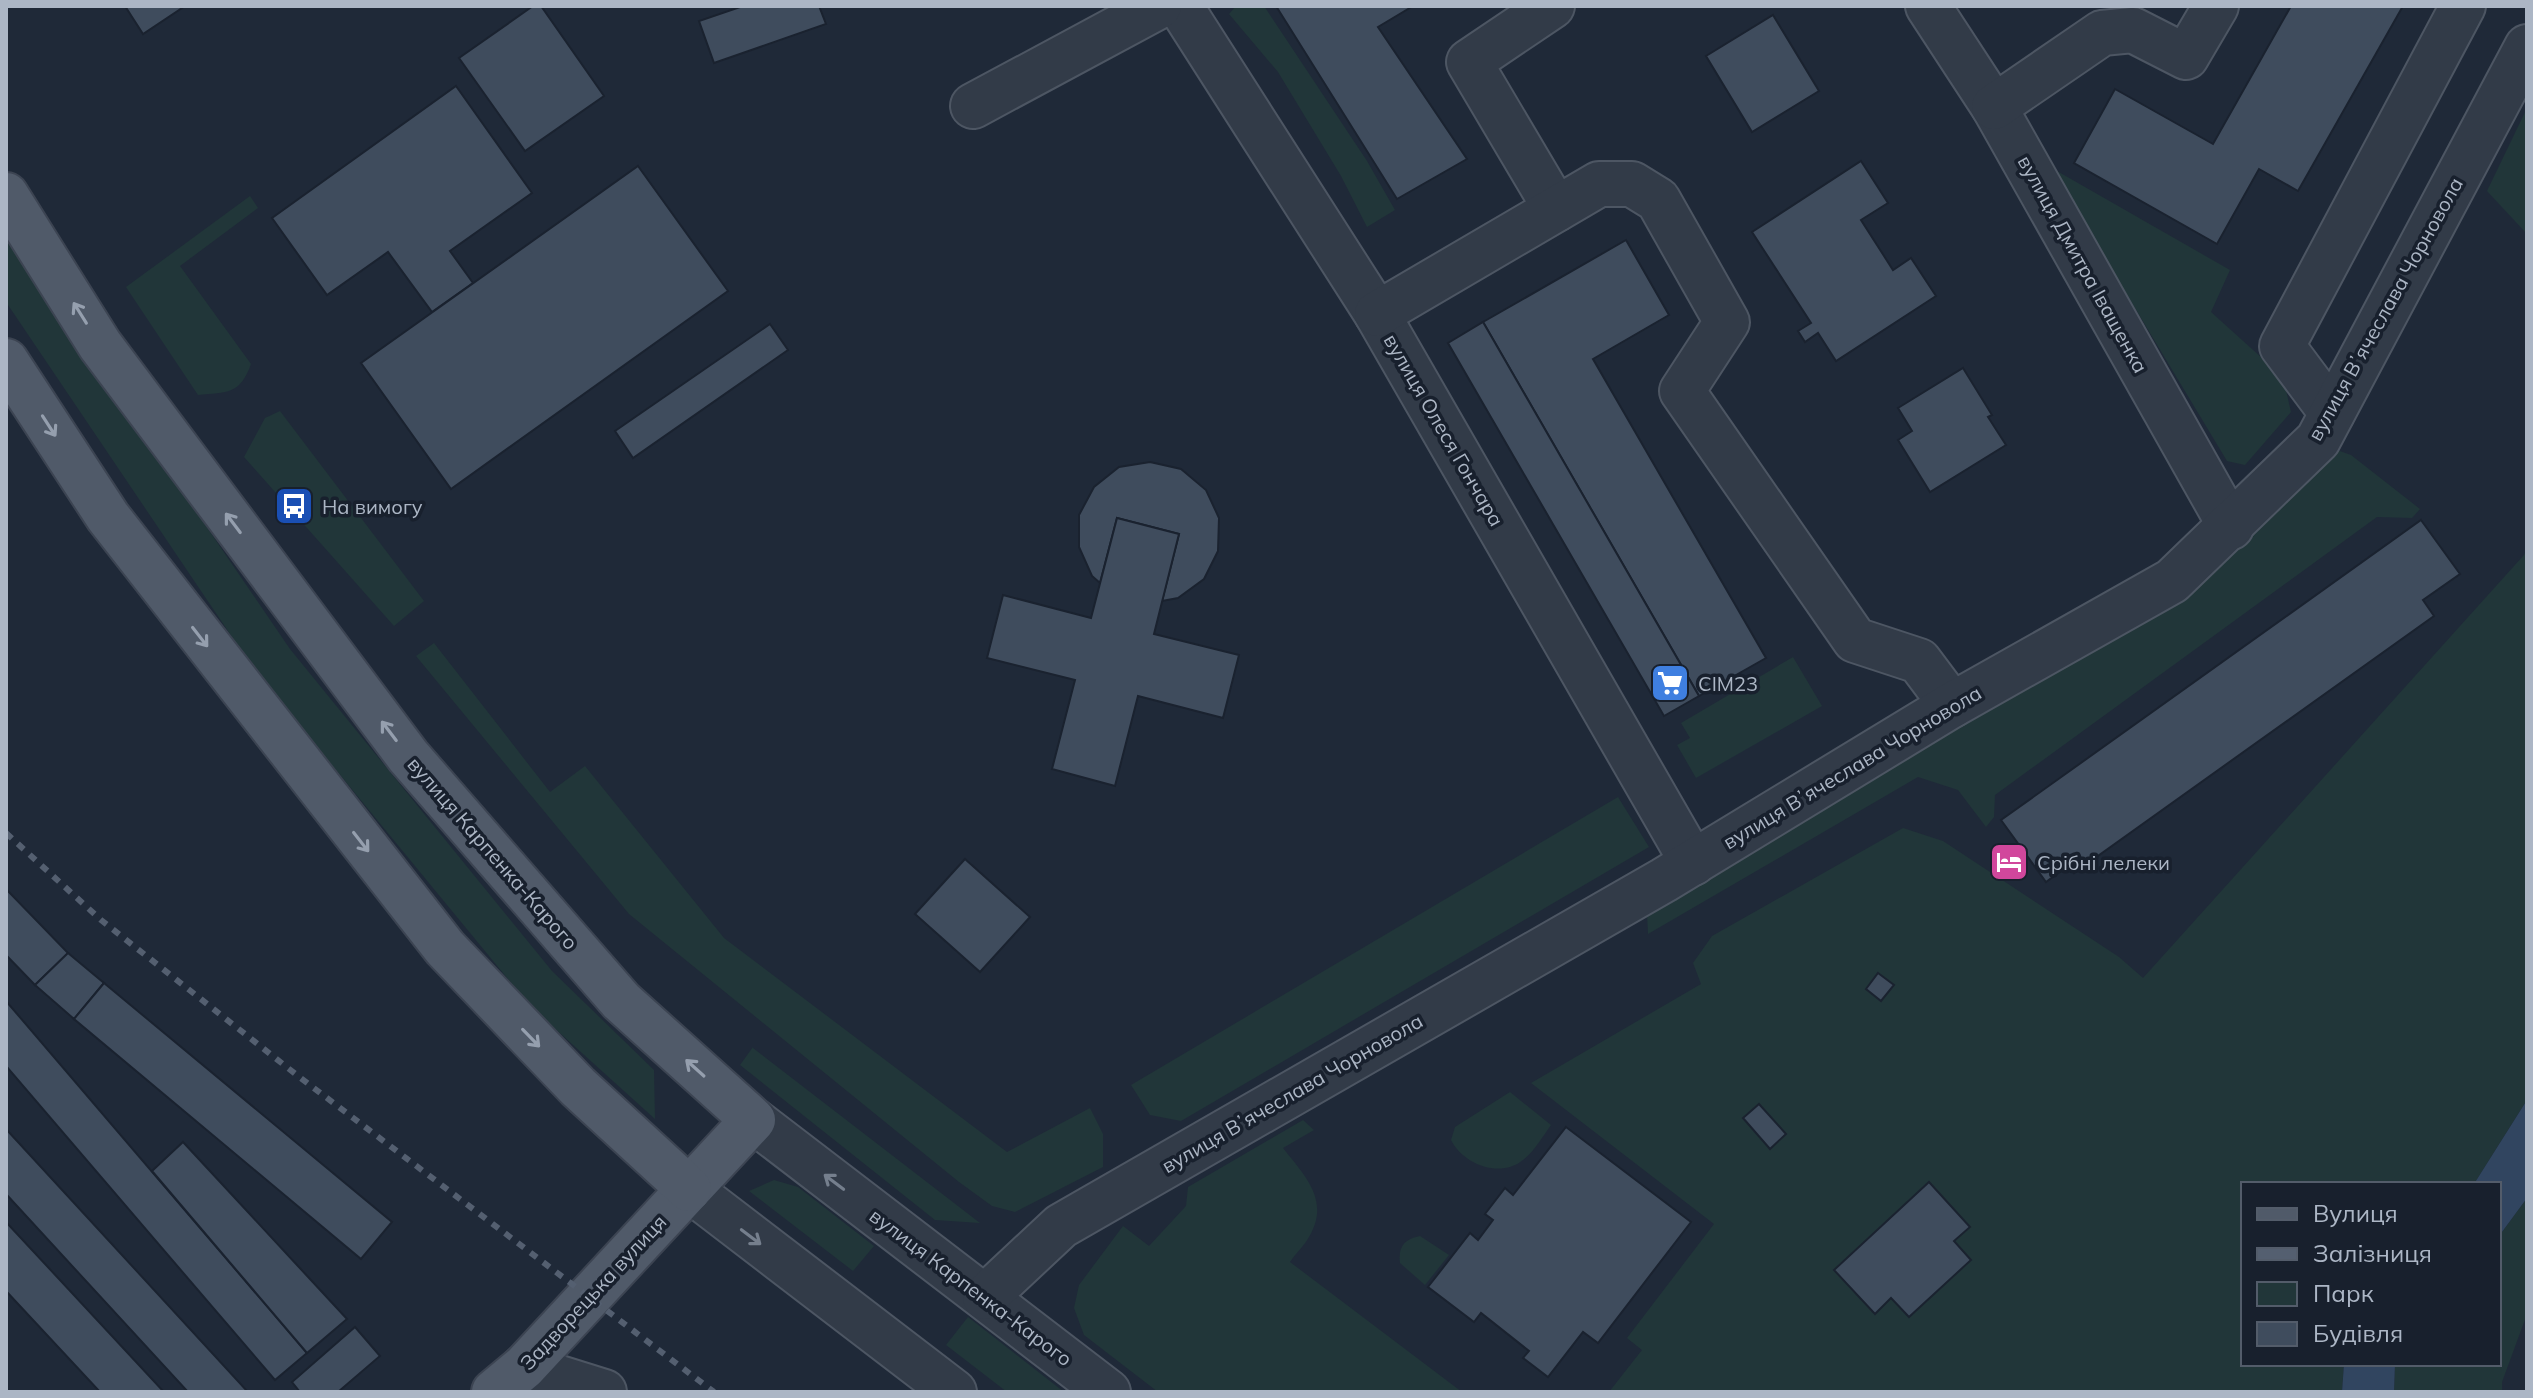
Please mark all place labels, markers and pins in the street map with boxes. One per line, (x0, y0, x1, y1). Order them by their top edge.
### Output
bus stop icon: На вимогу (273, 485, 315, 527)
place label: На вимогу (322, 494, 423, 519)
supermarket icon: СІМ23 (1649, 662, 1691, 704)
place label: СІМ23 (1698, 671, 1758, 696)
hotel icon: Срібні лелеки (1988, 841, 2030, 883)
place label: Срібні лелеки (2037, 850, 2170, 875)

